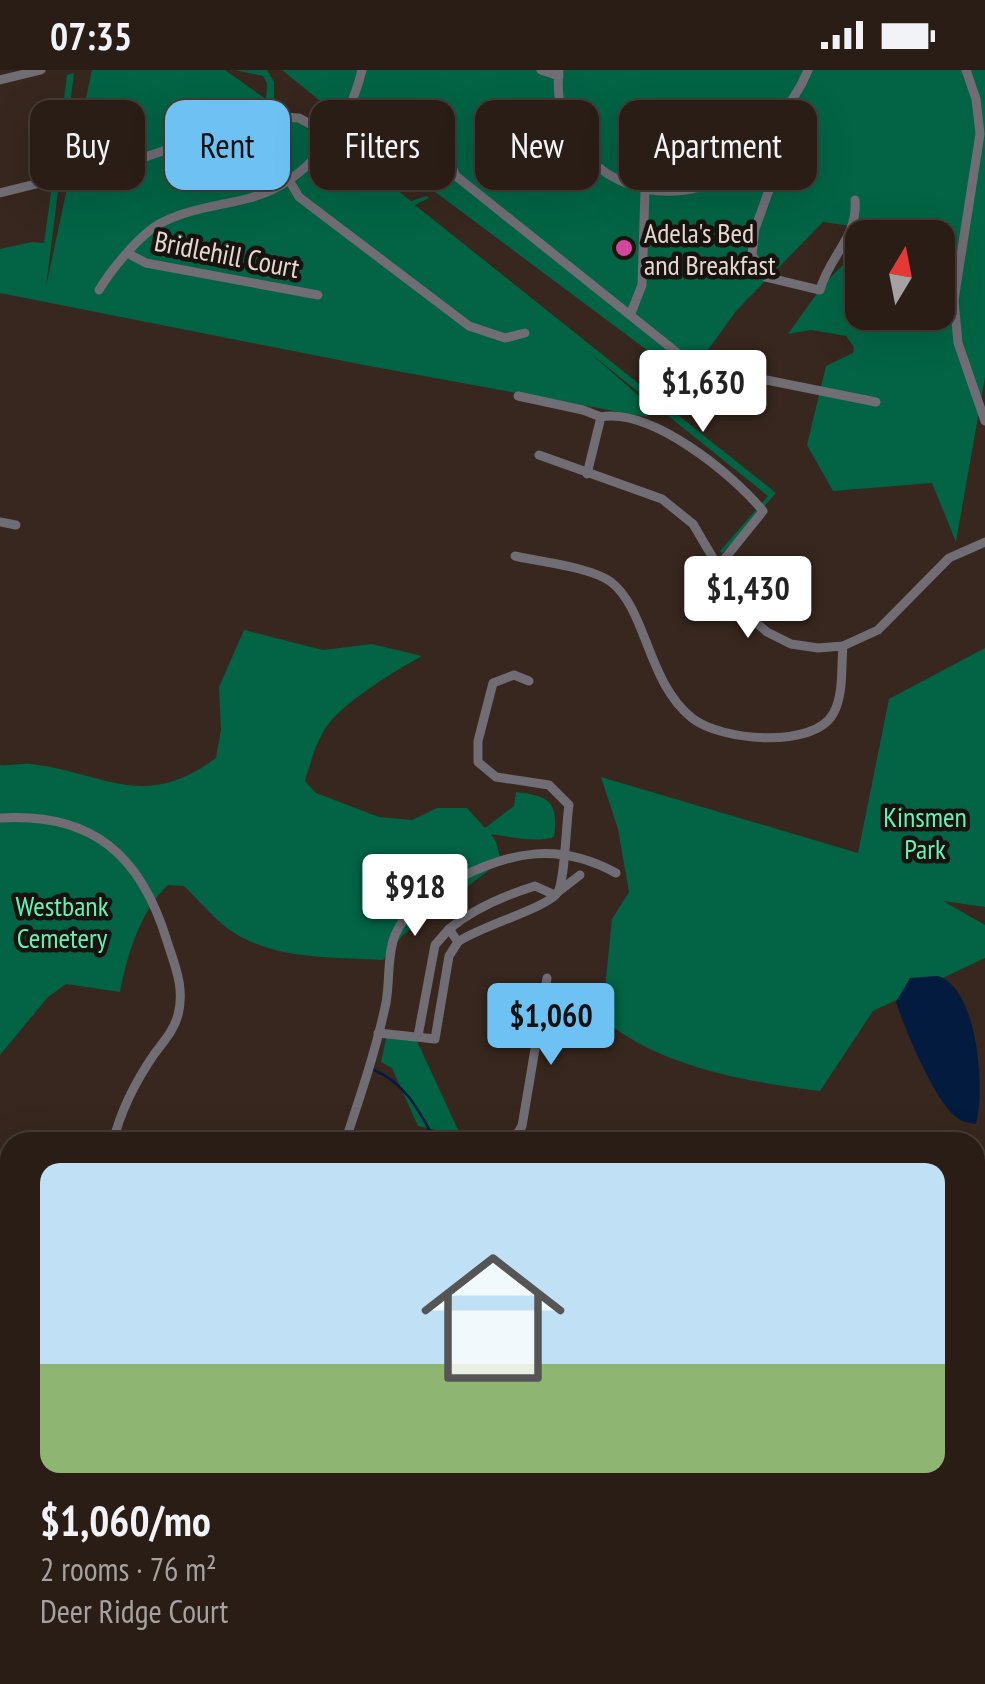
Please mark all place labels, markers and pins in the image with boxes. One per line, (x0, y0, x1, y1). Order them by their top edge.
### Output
place label: Adela's Bed and Breakfast (644, 214, 776, 283)
marker: Adela's Bed and Breakfast (613, 237, 635, 259)
pin: $1,630 (622, 350, 784, 435)
pin: $1,430 (667, 556, 829, 641)
pin: $918 (356, 854, 474, 939)
pin: $1,060 (470, 983, 632, 1068)

